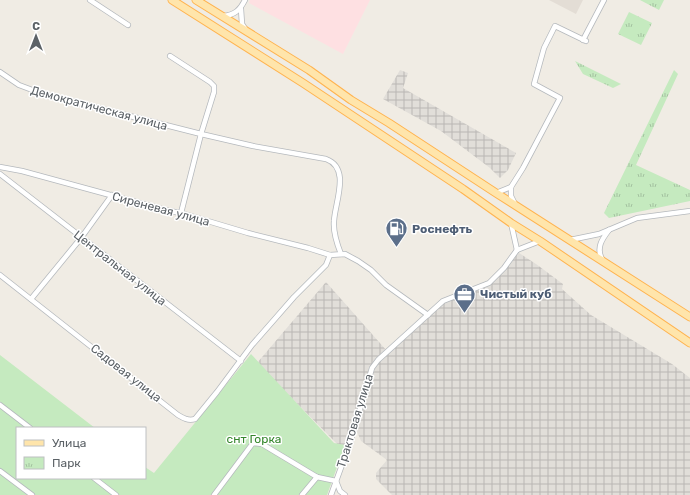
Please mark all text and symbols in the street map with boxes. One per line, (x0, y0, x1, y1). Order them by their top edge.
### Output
north arrow (16, 16, 56, 56)
text: С (32, 20, 40, 33)
street label: Демократическая улица (29, 83, 169, 133)
street label: Сиреневая улица (111, 189, 211, 229)
fuel station icon: Роснефть (383, 216, 409, 249)
place label: Роснефть (412, 222, 473, 236)
street label: Центральная улица (71, 228, 169, 308)
office icon: Чистый куб (451, 281, 477, 314)
place label: Чистый куб (480, 287, 552, 301)
street label: Садовая улица (88, 341, 164, 405)
street label: Трактовая улица (334, 372, 376, 470)
legend (16, 427, 146, 479)
park label: снт Горка (227, 432, 281, 446)
text: Улица (52, 436, 86, 450)
text: Парк (52, 456, 81, 470)

